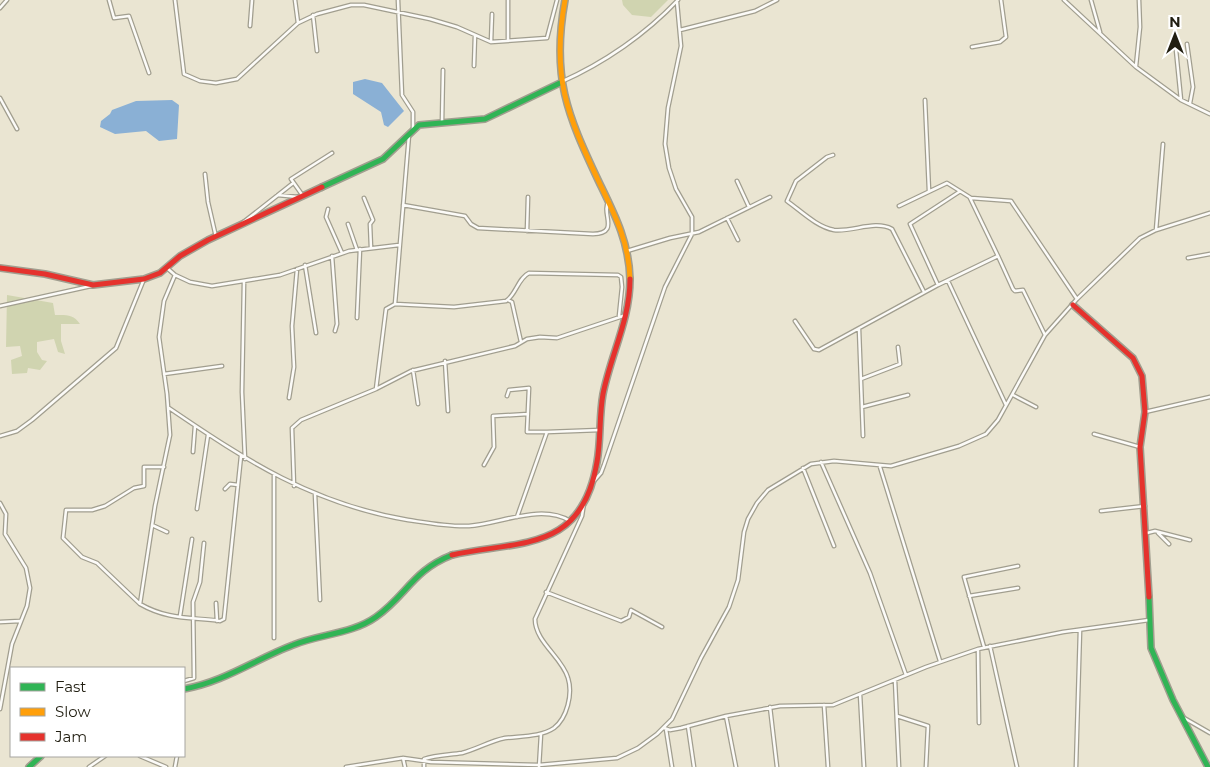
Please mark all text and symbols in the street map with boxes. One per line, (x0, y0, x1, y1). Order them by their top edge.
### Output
north arrow (1150, 10, 1200, 60)
text: N (1169, 13, 1181, 31)
legend (10, 667, 185, 757)
text: Fast (55, 677, 86, 696)
text: Slow (55, 702, 91, 721)
text: Jam (54, 727, 87, 746)

